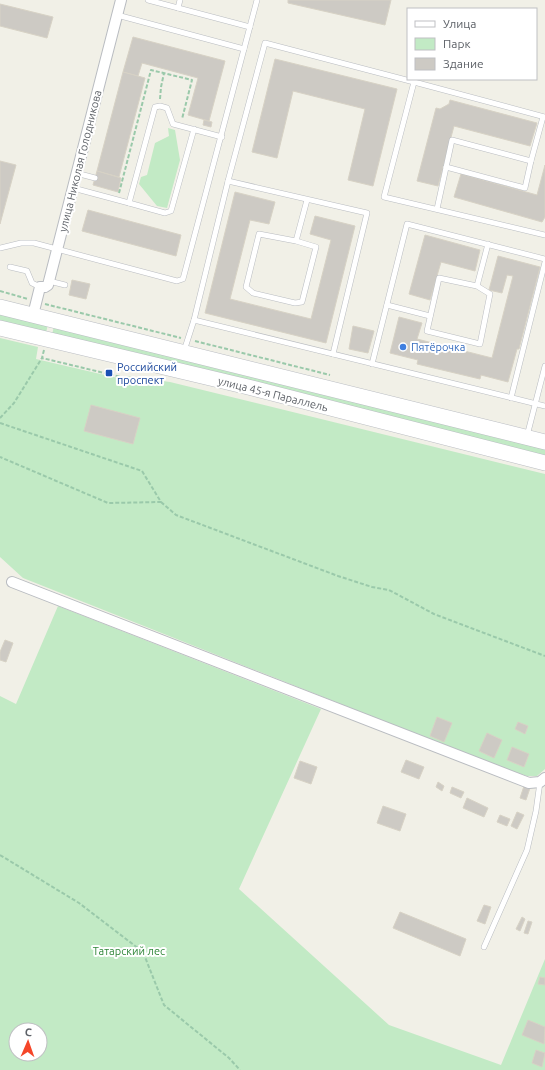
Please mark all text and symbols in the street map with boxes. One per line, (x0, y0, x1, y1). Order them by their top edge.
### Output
legend (407, 8, 537, 80)
text: Улица (443, 17, 476, 30)
text: Парк (443, 37, 471, 50)
text: Здание (443, 57, 484, 70)
street label: улица Николая Голодникова (57, 89, 103, 233)
place label: Пятёрочка (411, 341, 465, 353)
marker: Пятёрочка (398, 342, 408, 352)
place label: Российский проспект (117, 361, 177, 386)
marker: Российский проспект (104, 368, 114, 378)
street label: улица 45-я Параллель (217, 375, 330, 414)
park label: Татарский лес (93, 945, 165, 957)
north arrow (8, 1022, 48, 1062)
text: С (25, 1026, 32, 1038)

